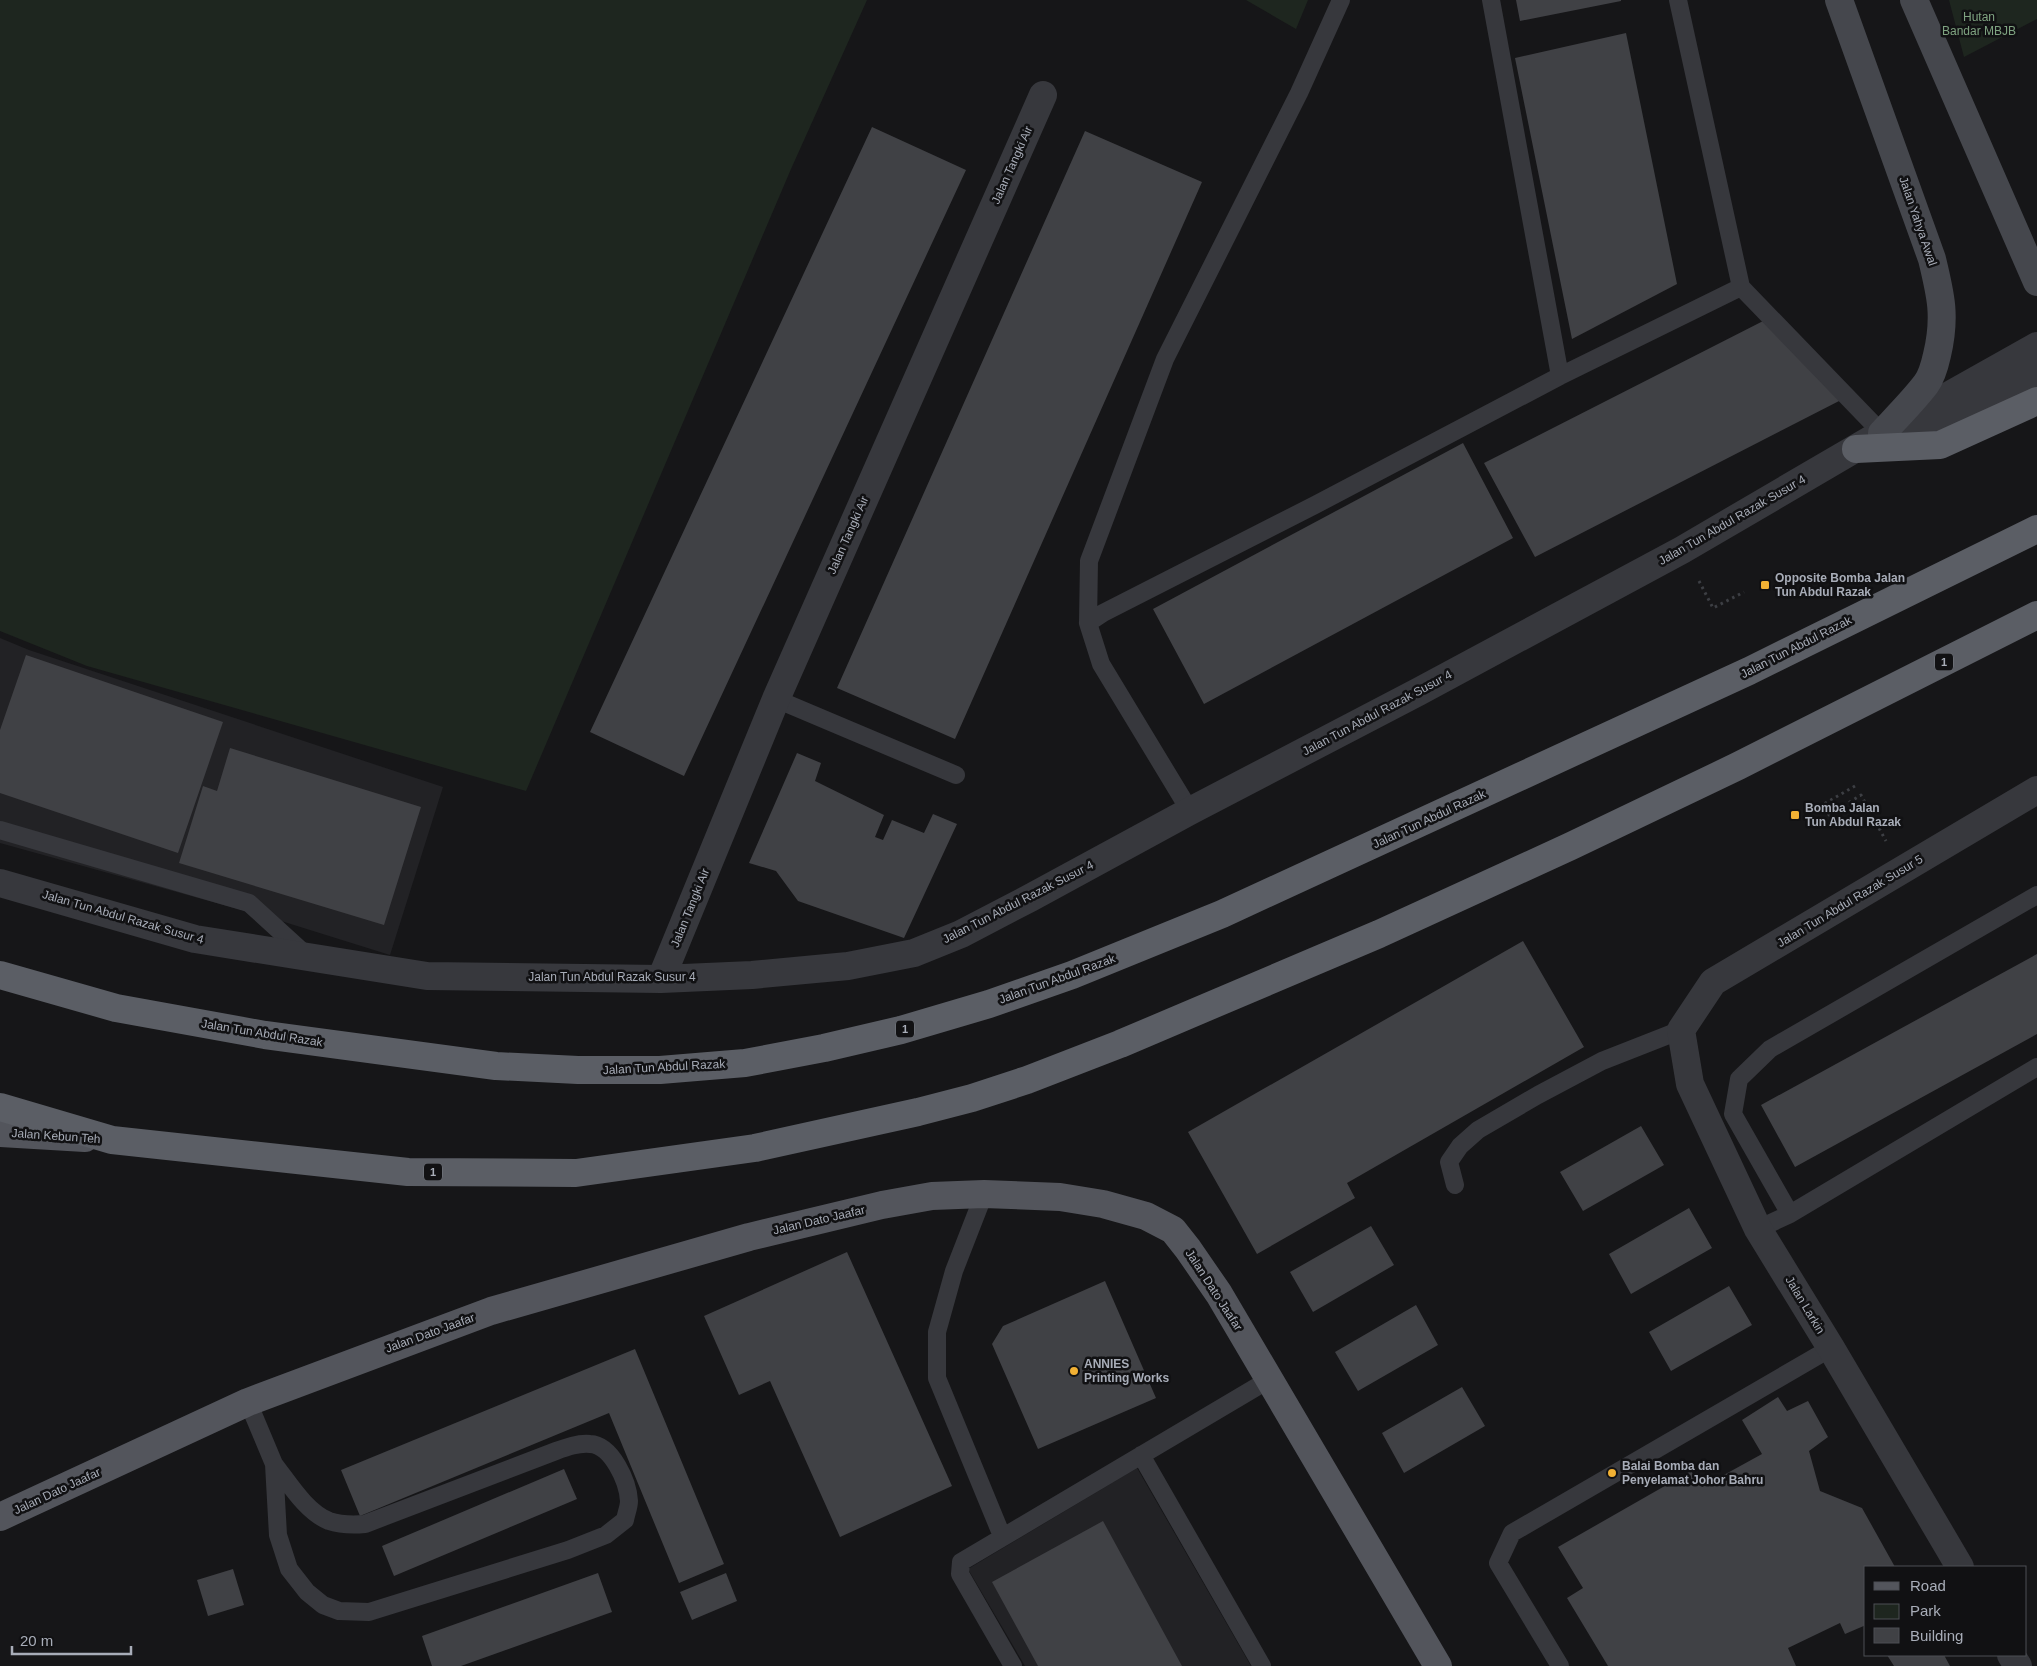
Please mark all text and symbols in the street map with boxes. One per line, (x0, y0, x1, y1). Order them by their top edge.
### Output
park label: Hutan Bandar MBJB (1942, 10, 2016, 38)
street label: Jalan Tangki Air (989, 124, 1035, 206)
street label: Jalan Yahya Awal (1896, 175, 1940, 267)
street label: Jalan Tun Abdul Razak Susur 4 (1656, 472, 1808, 568)
street label: Jalan Tangki Air (825, 494, 871, 576)
place label: Opposite Bomba Jalan Tun Abdul Razak (1775, 571, 1905, 599)
marker: Opposite Bomba Jalan Tun Abdul Razak (1759, 579, 1771, 591)
street label: Jalan Tun Abdul Razak (1738, 612, 1855, 681)
road number: 1 (1935, 654, 1953, 670)
street label: Jalan Tun Abdul Razak Susur 4 (1300, 667, 1454, 758)
street label: Jalan Tun Abdul Razak (1370, 786, 1488, 851)
place label: Bomba Jalan Tun Abdul Razak (1805, 801, 1901, 829)
marker: Bomba Jalan Tun Abdul Razak (1789, 809, 1801, 821)
street label: Jalan Tun Abdul Razak Susur 5 (1775, 852, 1926, 950)
street label: Jalan Tun Abdul Razak Susur 4 (940, 858, 1096, 946)
street label: Jalan Tangki Air (668, 867, 712, 949)
street label: Jalan Tun Abdul Razak Susur 4 (41, 887, 206, 947)
street label: Jalan Tun Abdul Razak (997, 951, 1118, 1007)
street label: Jalan Tun Abdul Razak Susur 4 (528, 970, 696, 984)
street label: Jalan Tun Abdul Razak (200, 1016, 325, 1050)
road number: 1 (896, 1021, 914, 1038)
street label: Jalan Tun Abdul Razak (602, 1057, 727, 1077)
street label: Jalan Kebun Teh (11, 1126, 101, 1146)
road number: 1 (424, 1164, 442, 1180)
street label: Jalan Dato Jaafar (772, 1203, 866, 1237)
street label: Jalan Dato Jaafar (1183, 1247, 1245, 1333)
street label: Jalan Larkin (1782, 1274, 1828, 1336)
street label: Jalan Dato Jaafar (383, 1310, 477, 1356)
place label: ANNIES Printing Works (1084, 1357, 1169, 1385)
marker: ANNIES Printing Works (1068, 1365, 1080, 1377)
place label: Balai Bomba dan Penyelamat Johor Bahru (1622, 1459, 1763, 1487)
street label: Jalan Dato Jaafar (11, 1465, 103, 1517)
marker: Balai Bomba dan Penyelamat Johor Bahru (1606, 1467, 1618, 1479)
legend (1864, 1566, 2027, 1656)
text: Road (1910, 1577, 1946, 1594)
text: Park (1910, 1602, 1941, 1619)
scale bar (12, 1624, 131, 1656)
text: Building (1910, 1627, 1963, 1644)
text: 20 m (20, 1632, 53, 1649)

